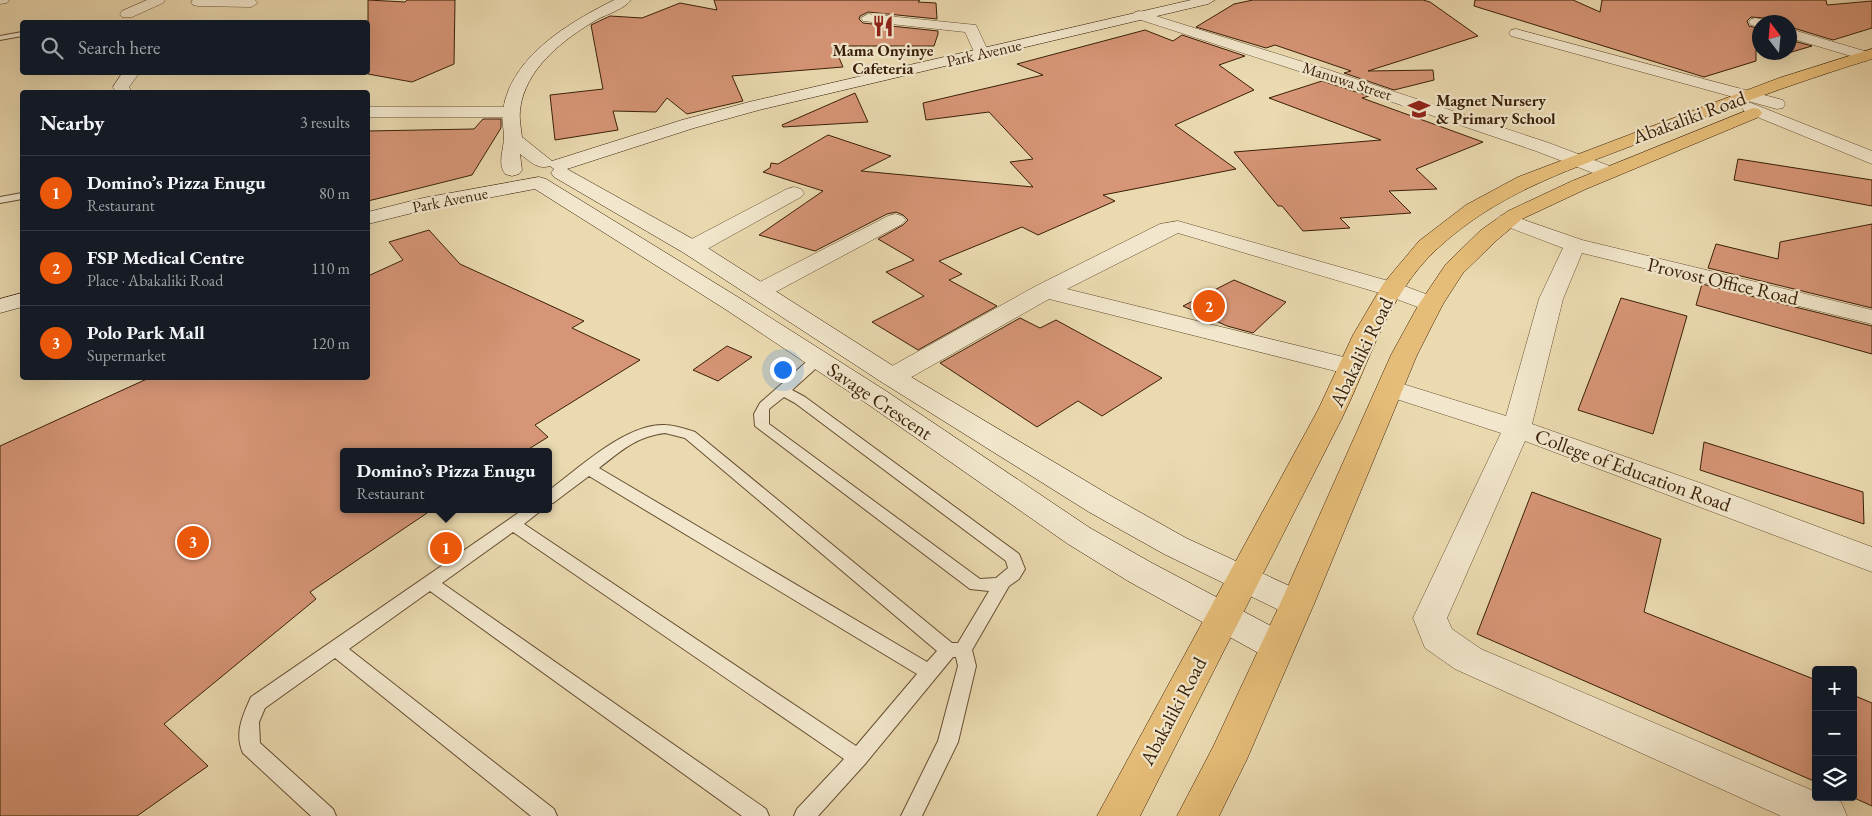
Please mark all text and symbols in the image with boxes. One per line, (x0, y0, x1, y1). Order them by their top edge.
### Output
restaurant icon: Mama Onyinye Cafeteria (870, 13, 896, 39)
north arrow (1752, 15, 1797, 60)
search box (20, 20, 370, 75)
icon: search (38, 34, 66, 62)
street label: Park Avenue (944, 34, 1024, 72)
text: Search here (78, 35, 160, 60)
place label: Mama Onyinye Cafeteria (833, 40, 934, 79)
street label: Manuwa Street (1300, 57, 1394, 105)
street label: Abakaliki Road (1628, 84, 1750, 150)
place label: Magnet Nursery & Primary School (1436, 90, 1556, 129)
school or university icon: Magnet Nursery & Primary School (1406, 96, 1432, 122)
text: Nearby (40, 109, 104, 136)
text: 3 results (300, 112, 350, 133)
text: Domino’s Pizza Enugu (87, 170, 266, 195)
street label: Park Avenue (411, 182, 489, 218)
text: 1 (52, 183, 60, 204)
text: 80 m (319, 183, 350, 204)
text: Restaurant (87, 195, 155, 216)
text: FSP Medical Centre (87, 245, 244, 270)
street label: Provost Office Road (1645, 251, 1802, 311)
text: 2 (52, 258, 60, 279)
text: 110 m (311, 258, 350, 279)
text: Place · Abakaliki Road (87, 270, 223, 291)
pin: 2 (1193, 287, 1225, 325)
street label: Abakaliki Road (1323, 292, 1399, 412)
text: Polo Park Mall (87, 320, 205, 345)
text: 3 (52, 333, 60, 354)
text: 120 m (311, 333, 350, 354)
text: Supermarket (87, 345, 166, 366)
street label: Savage Crescent (822, 356, 938, 446)
your location (770, 357, 796, 383)
street label: College of Education Road (1531, 422, 1735, 518)
popup (340, 448, 552, 513)
text: Domino’s Pizza Enugu (357, 458, 535, 483)
text: Restaurant (357, 483, 424, 504)
pin: 3 (177, 523, 209, 561)
pin: 1 (430, 529, 462, 567)
street label: Abakaliki Road (1133, 652, 1213, 770)
map controls (1812, 666, 1857, 801)
button: + (1812, 666, 1857, 711)
button: − (1812, 711, 1857, 756)
button: layers (1812, 756, 1857, 801)

